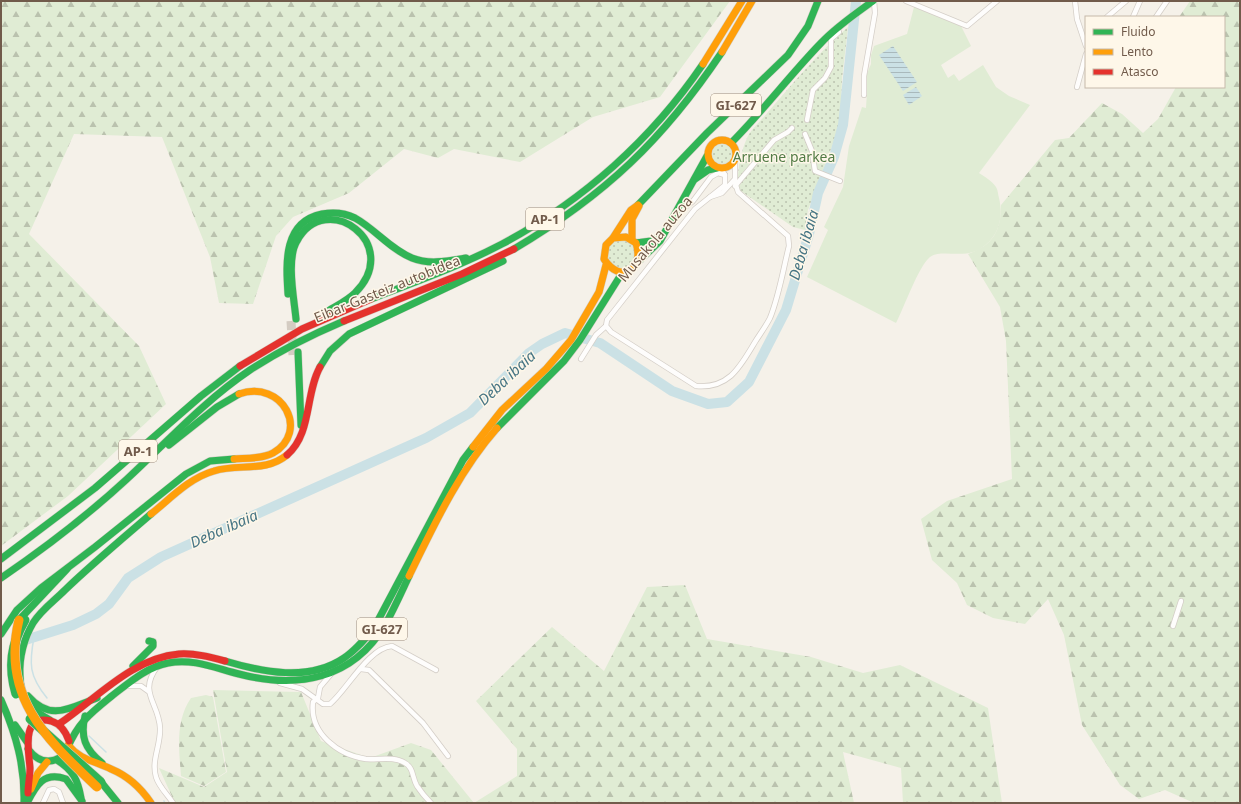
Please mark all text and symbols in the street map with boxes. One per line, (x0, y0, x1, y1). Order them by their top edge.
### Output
legend (1085, 16, 1225, 88)
text: Fluido (1121, 23, 1155, 40)
text: Lento (1121, 43, 1153, 60)
text: Atasco (1121, 63, 1159, 80)
road number: GI-627 (711, 94, 761, 116)
park label: Arruene parkea (733, 147, 835, 166)
street label: Musakola auzoa (613, 192, 696, 286)
water label: Deba ibaia (783, 207, 823, 282)
road number: AP-1 (526, 208, 564, 230)
street label: Eibar-Gasteiz autobidea (311, 250, 463, 327)
water label: Deba ibaia (473, 345, 540, 409)
road number: AP-1 (119, 440, 157, 462)
water label: Deba ibaia (187, 504, 261, 552)
road number: GI-627 (357, 618, 407, 640)

